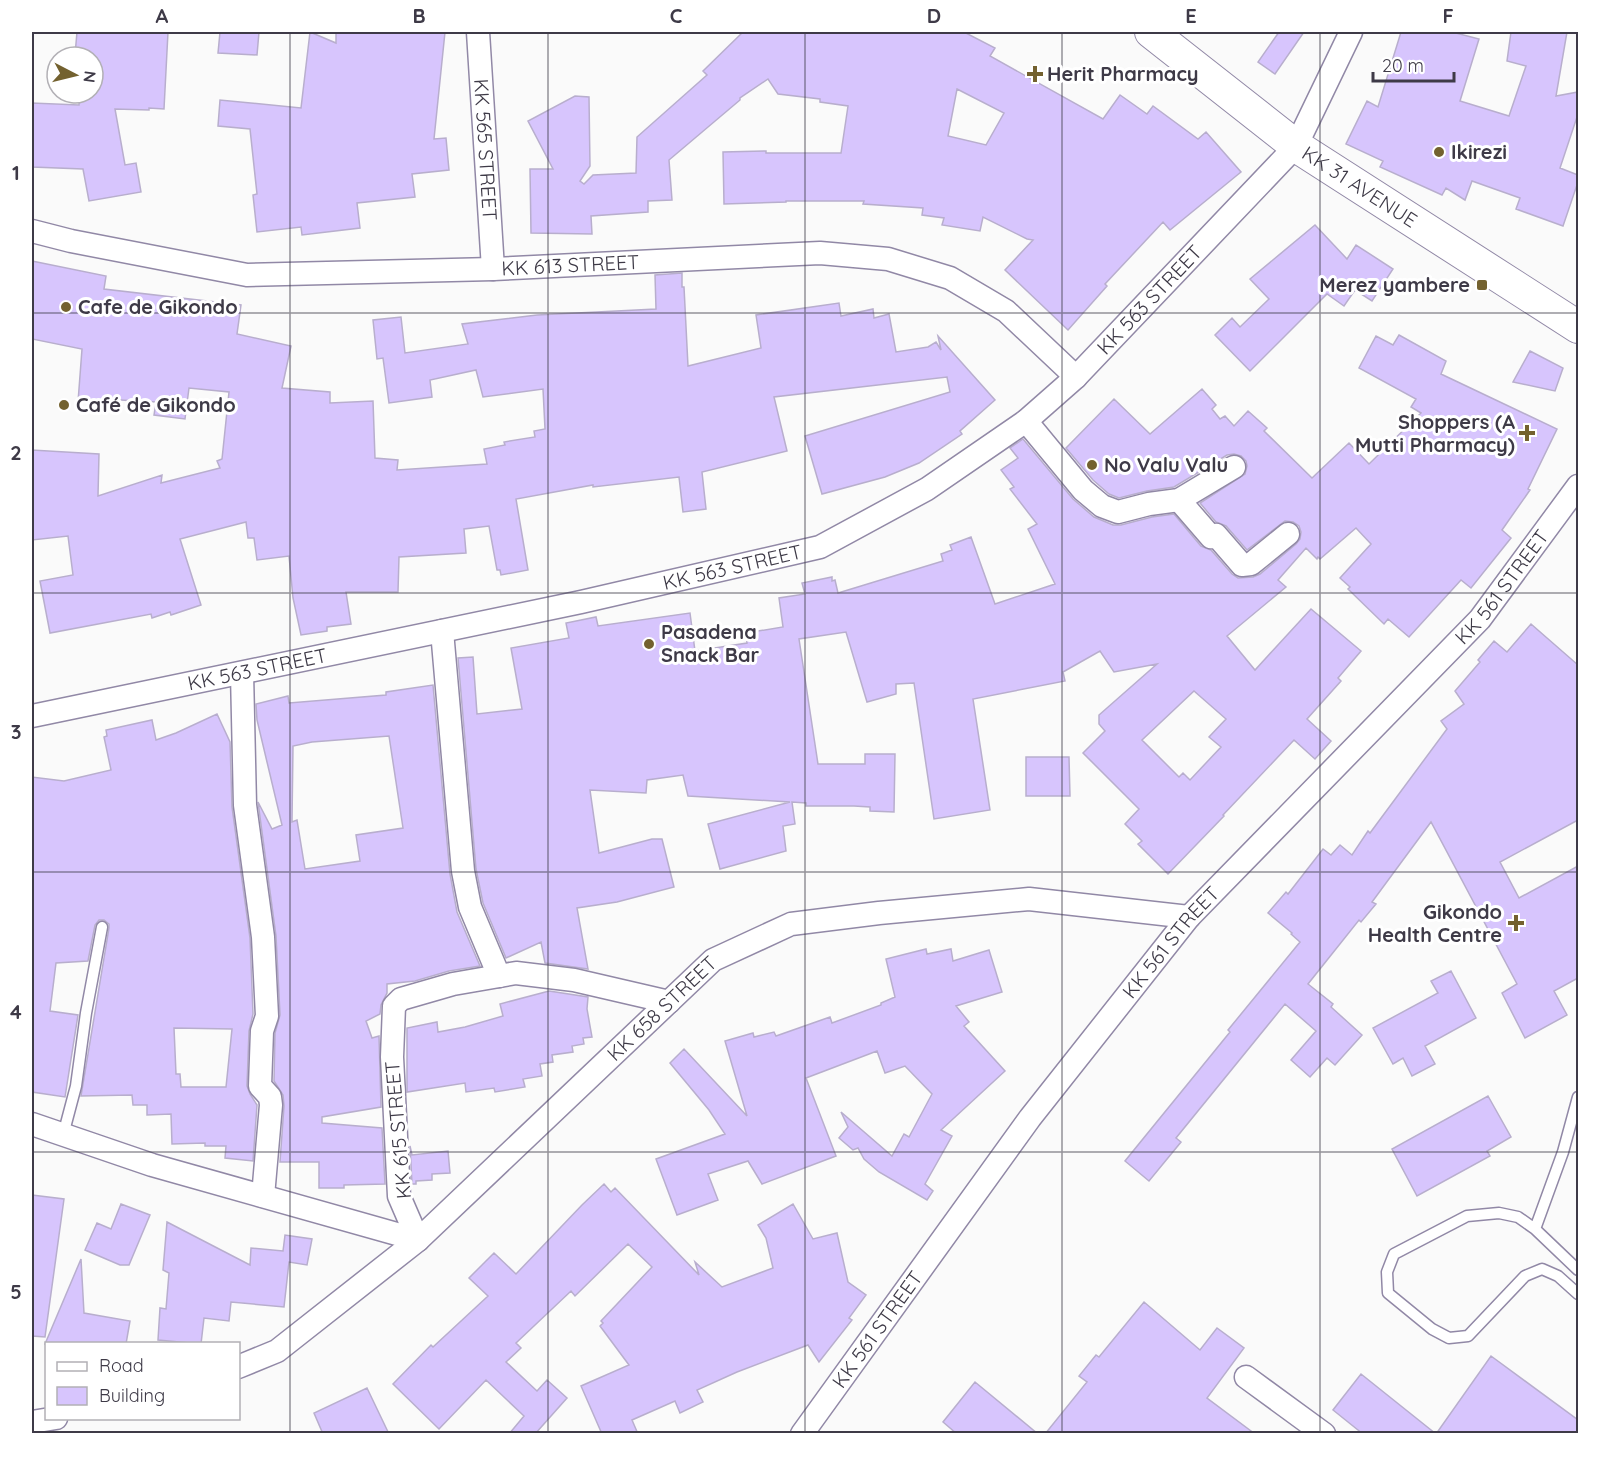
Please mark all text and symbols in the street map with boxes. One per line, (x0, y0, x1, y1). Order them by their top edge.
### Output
text: A (156, 3, 169, 28)
text: B (412, 3, 426, 28)
text: C (670, 3, 683, 28)
text: D (927, 3, 941, 28)
text: E (1185, 3, 1197, 28)
text: F (1442, 3, 1454, 28)
north arrow (45, 45, 105, 105)
scale bar (1373, 45, 1454, 83)
text: 20 m (1382, 54, 1424, 77)
place label: Herit Pharmacy (1047, 61, 1199, 86)
marker: Herit Pharmacy (1028, 67, 1042, 81)
text: N (79, 70, 101, 84)
street label: KK 565 STREET (469, 78, 503, 221)
place label: Ikirezi (1451, 139, 1507, 164)
street label: KK 31 AVENUE (1298, 140, 1422, 233)
marker: Ikirezi (1432, 145, 1446, 159)
text: 1 (12, 160, 20, 185)
street label: KK 563 STREET (1091, 240, 1207, 359)
street label: KK 613 STREET (501, 249, 640, 281)
place label: Merez yambere (1319, 272, 1470, 297)
marker: Merez yambere (1475, 278, 1489, 292)
place label: Cafe de Gikondo (78, 294, 238, 319)
marker: Cafe de Gikondo (59, 300, 73, 314)
place label: Café de Gikondo (76, 392, 236, 417)
marker: Café de Gikondo (57, 398, 71, 412)
place label: Shoppers (A Mutti Pharmacy) (1355, 409, 1515, 457)
marker: Shoppers (A Mutti Pharmacy) (1520, 426, 1534, 440)
text: 2 (10, 440, 22, 465)
place label: No Valu Valu (1104, 452, 1228, 477)
marker: No Valu Valu (1085, 458, 1099, 472)
street label: KK 561 STREET (1449, 525, 1554, 649)
street label: KK 563 STREET (660, 539, 804, 595)
place label: Pasadena Snack Bar (661, 619, 759, 667)
marker: Pasadena Snack Bar (642, 637, 656, 651)
street label: KK 563 STREET (185, 642, 329, 695)
text: 3 (11, 719, 21, 744)
street label: KK 561 STREET (1117, 881, 1224, 1003)
place label: Gikondo Health Centre (1368, 899, 1502, 947)
marker: Gikondo Health Centre (1507, 914, 1525, 932)
street label: KK 658 STREET (602, 950, 722, 1066)
text: 4 (10, 999, 22, 1024)
street label: KK 615 STREET (379, 1060, 416, 1200)
street label: KK 561 STREET (826, 1266, 928, 1393)
text: 5 (10, 1279, 22, 1304)
legend (45, 1342, 240, 1420)
text: Road (99, 1354, 144, 1377)
text: Building (99, 1384, 165, 1407)

